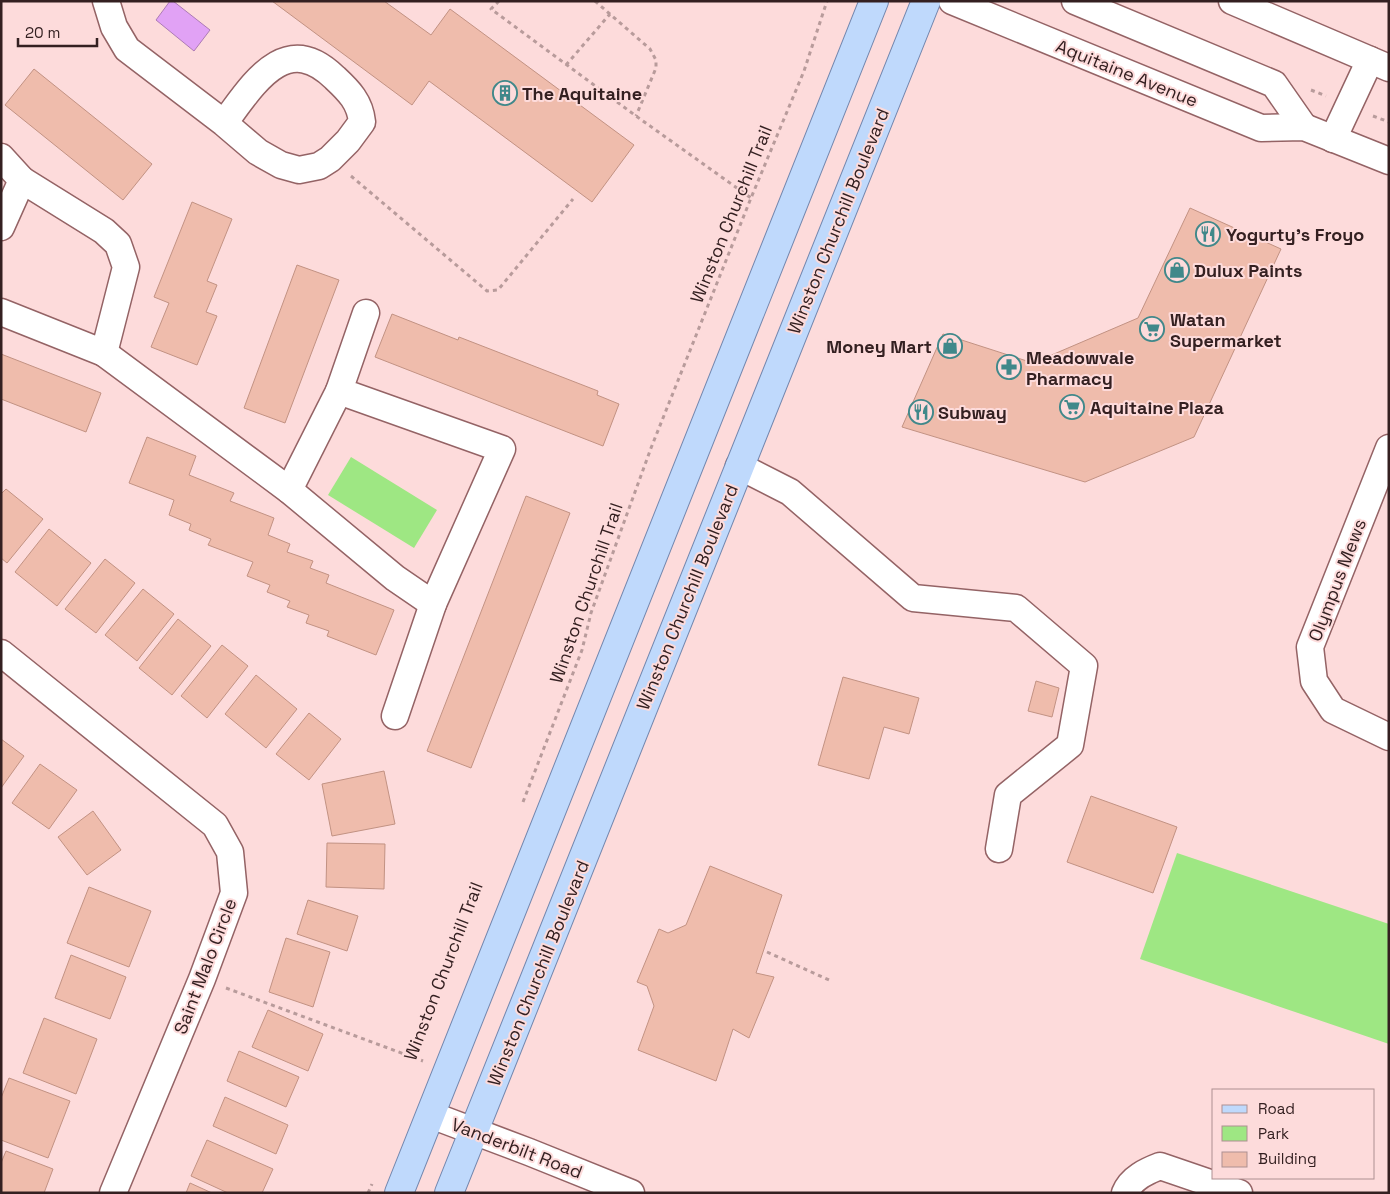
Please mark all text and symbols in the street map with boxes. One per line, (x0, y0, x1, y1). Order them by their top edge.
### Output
scale bar (18, 15, 96, 47)
text: 20 m (25, 23, 60, 42)
street label: Aquitaine Avenue (1053, 34, 1201, 112)
building icon: The Aquitaine (492, 80, 518, 106)
place label: The Aquitaine (522, 82, 642, 105)
street label: Winston Churchill Boulevard (782, 105, 894, 337)
street label: Winston Churchill Trail (685, 122, 777, 306)
restaurant icon: Yogurty's Froyo (1195, 221, 1221, 247)
place label: Yogurty's Froyo (1226, 223, 1364, 246)
shop icon: Dulux Paints (1164, 257, 1190, 283)
place label: Dulux Paints (1194, 259, 1303, 282)
place label: Watan Supermarket (1170, 308, 1282, 352)
supermarket icon: Watan Supermarket (1139, 316, 1165, 342)
shop icon: Money Mart (937, 333, 963, 359)
place label: Money Mart (826, 335, 932, 358)
place label: Meadowvale Pharmacy (1026, 346, 1134, 390)
pharmacy icon: Meadowvale Pharmacy (996, 354, 1022, 380)
supermarket icon: Aquitaine Plaza (1059, 394, 1085, 420)
place label: Aquitaine Plaza (1090, 396, 1225, 419)
restaurant icon: Subway (908, 399, 934, 425)
place label: Subway (938, 401, 1007, 424)
street label: Winston Churchill Boulevard (631, 481, 743, 713)
street label: Winston Churchill Trail (544, 500, 628, 686)
street label: Olympus Mews (1303, 515, 1371, 645)
street label: Winston Churchill Boulevard (482, 857, 594, 1089)
street label: Winston Churchill Trail (398, 879, 488, 1063)
street label: Saint Malo Circle (168, 895, 242, 1037)
legend (1212, 1089, 1375, 1179)
text: Road (1258, 1099, 1295, 1118)
street label: Vanderbilt Road (448, 1112, 586, 1184)
text: Park (1258, 1124, 1289, 1143)
text: Building (1258, 1149, 1317, 1168)

